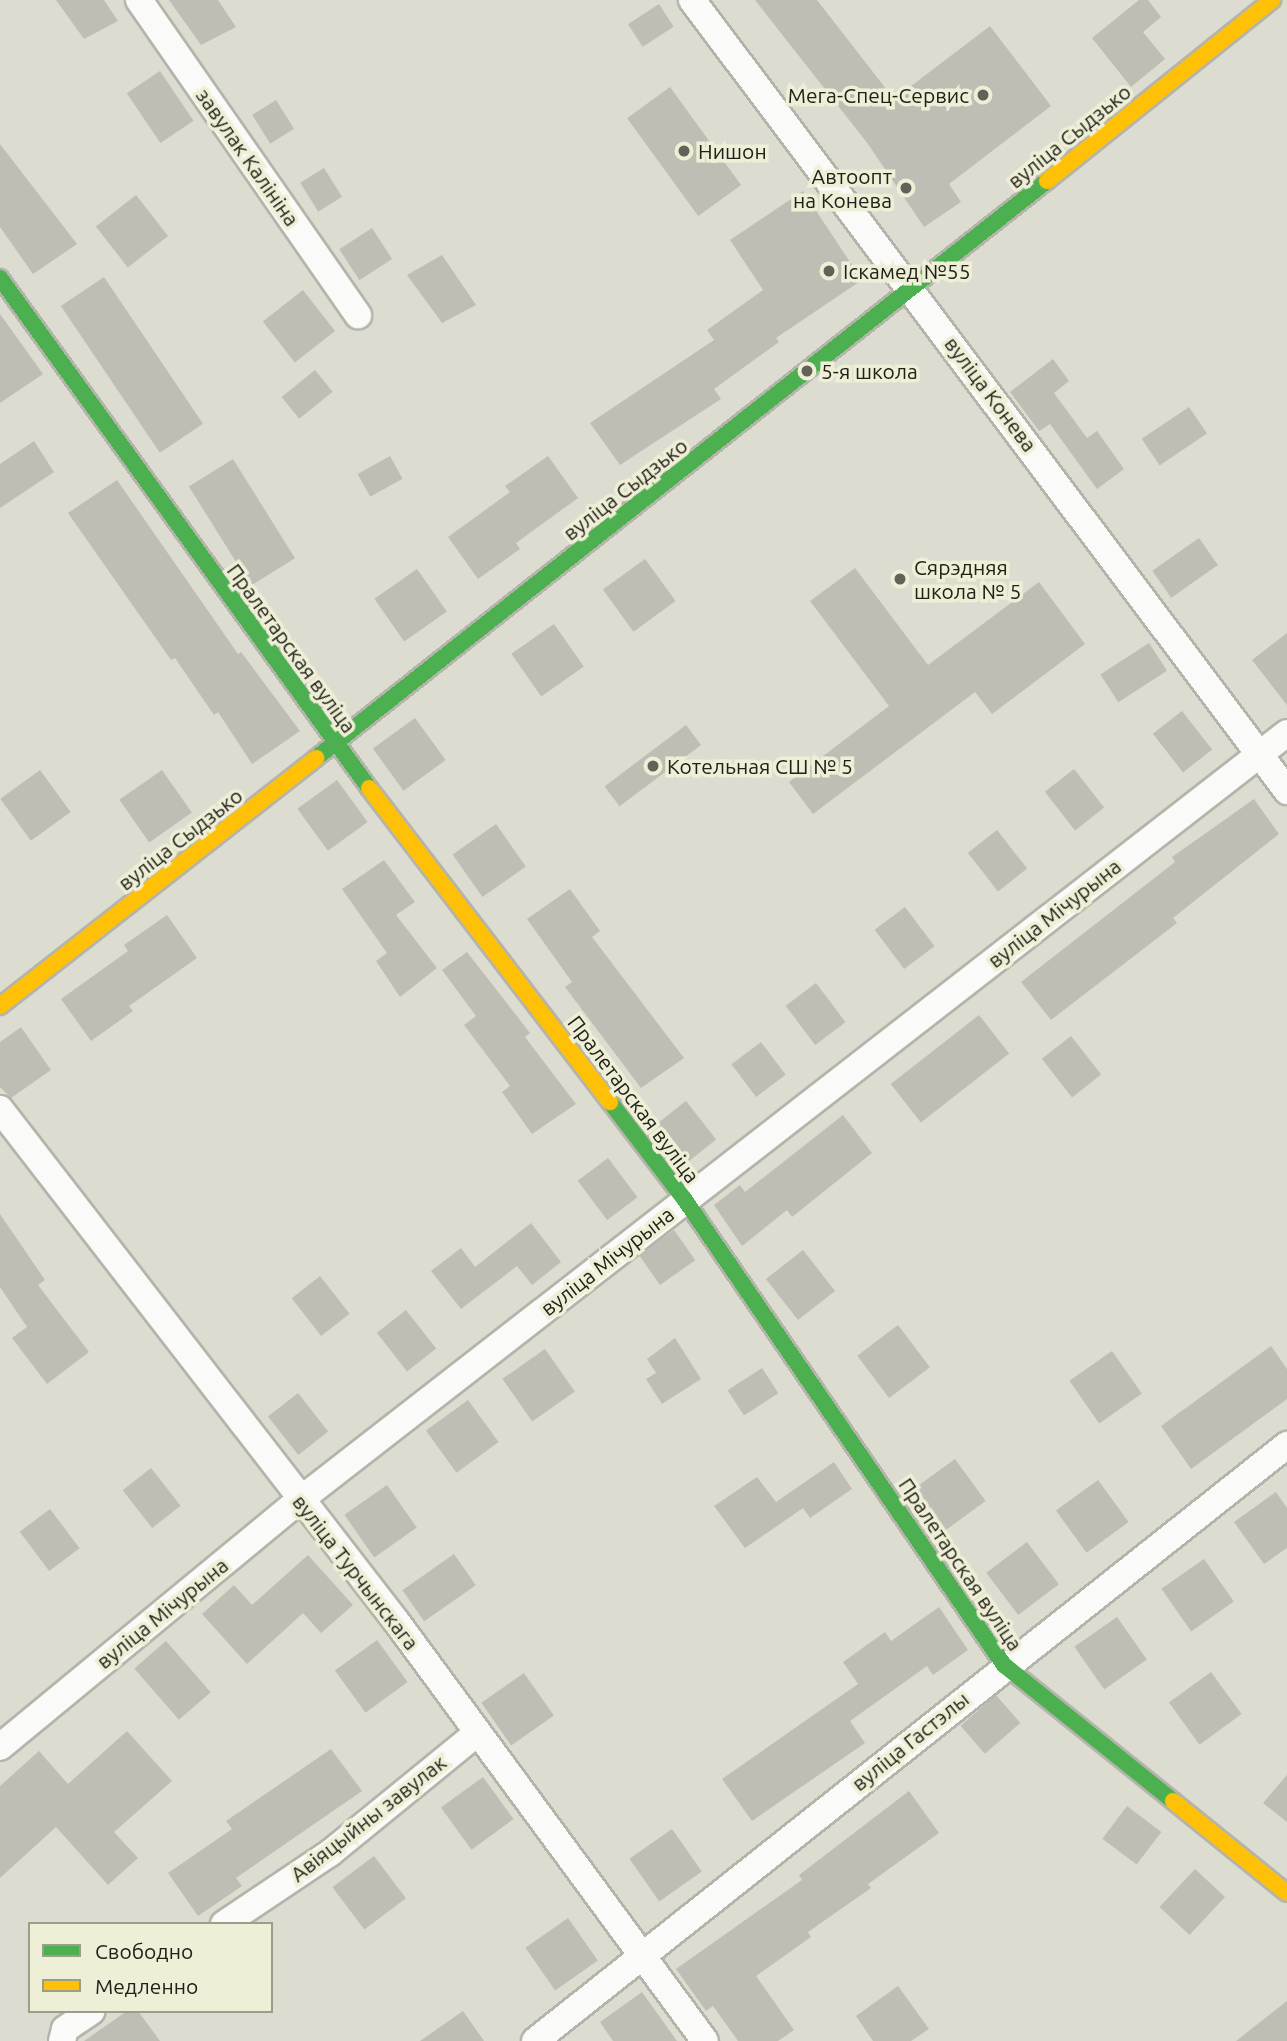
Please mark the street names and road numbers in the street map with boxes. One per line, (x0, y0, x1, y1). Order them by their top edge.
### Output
street label: вуліца Сыдзько (1002, 79, 1136, 193)
street label: завулак Калініна (191, 83, 305, 231)
street label: вуліца Конева (940, 331, 1042, 457)
street label: вуліца Сыдзько (558, 433, 692, 545)
street label: Пралетарская вуліца (222, 558, 362, 738)
street label: вуліца Сыдзько (113, 783, 247, 895)
street label: вуліца Мічурына (982, 853, 1126, 973)
street label: Пралетарская вуліца (563, 1010, 705, 1188)
street label: вуліца Мічурына (535, 1201, 679, 1321)
street label: Пралетарская вуліца (894, 1473, 1028, 1655)
street label: вуліца Турчынскага (288, 1489, 424, 1655)
street label: вуліца Мічурына (91, 1552, 233, 1674)
street label: вуліца Гастэлы (846, 1686, 974, 1796)
street label: Авіяцыйны завулак (285, 1749, 451, 1887)

